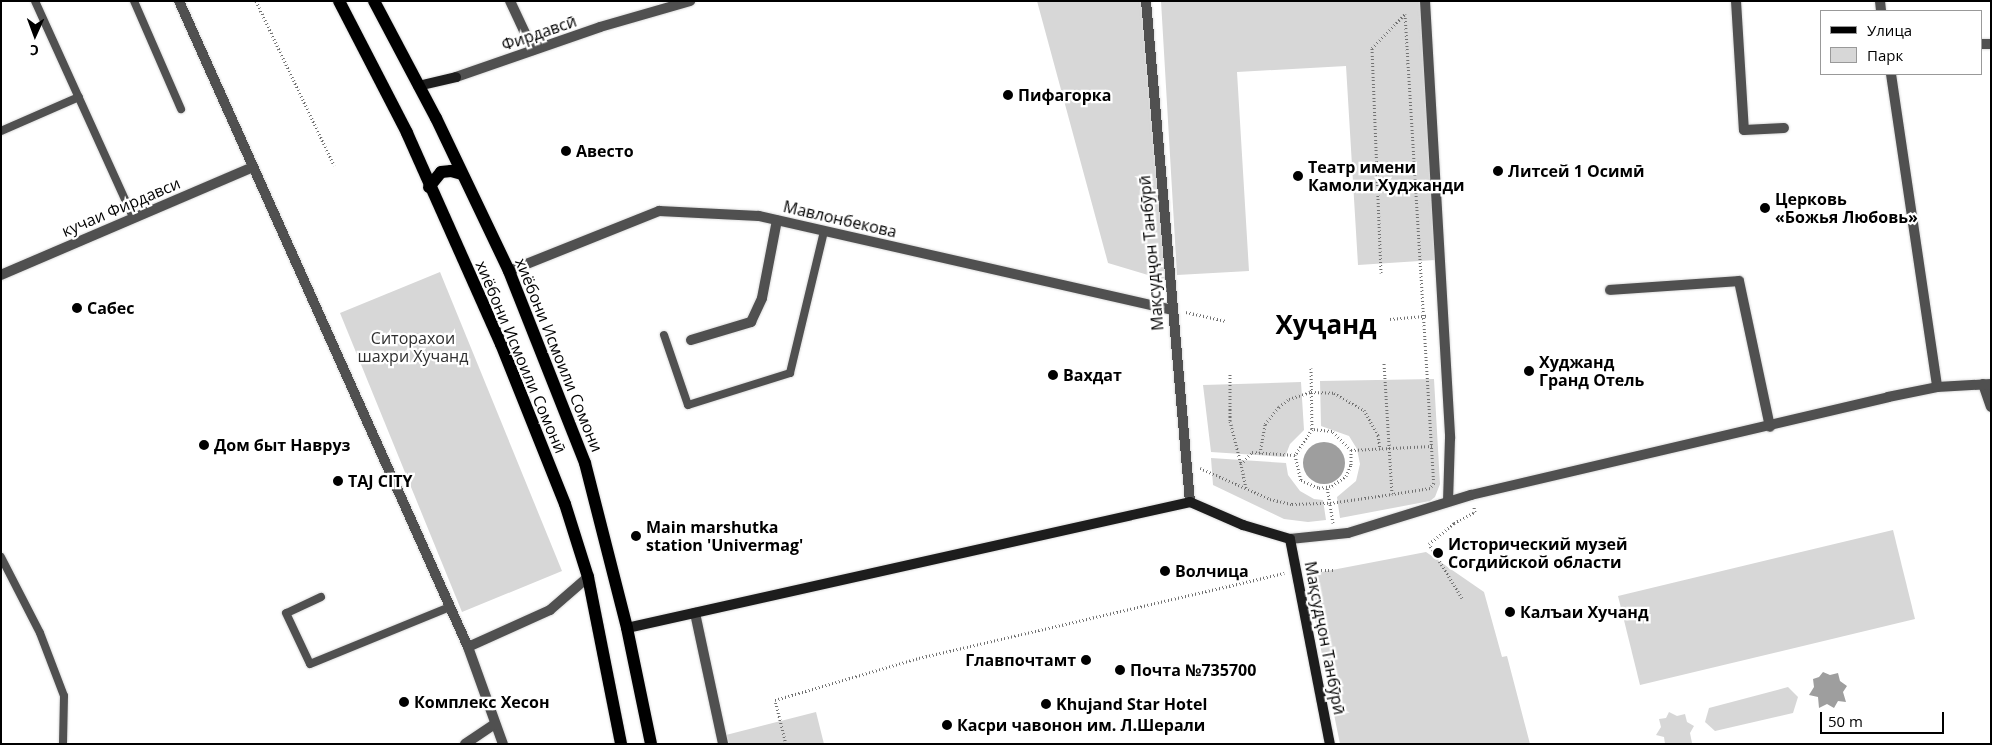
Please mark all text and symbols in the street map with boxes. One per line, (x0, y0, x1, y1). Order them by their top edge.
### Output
north arrow (10, 10, 60, 60)
legend (1820, 10, 1982, 75)
street label: Фирдавсӣ (499, 11, 579, 55)
text: Улица (1867, 20, 1912, 40)
text: С (30, 41, 39, 60)
text: Парк (1867, 45, 1903, 65)
place label: Пифагорка (1018, 85, 1111, 105)
marker: Пифагорка (1002, 89, 1014, 101)
place label: Авесто (576, 141, 634, 161)
marker: Авесто (560, 145, 572, 157)
place label: Театр имени Камоли Худжанди (1308, 157, 1465, 195)
place label: Литсей 1 Осимӣ (1508, 161, 1644, 181)
marker: Литсей 1 Осимӣ (1492, 165, 1504, 177)
marker: Театр имени Камоли Худжанди (1292, 170, 1304, 182)
street label: кучаи Фирдавси (59, 173, 183, 241)
street label: Мақсудҷон Танбӯрӣ (1135, 174, 1167, 332)
place label: Церковь «Божья Любовь» (1775, 189, 1918, 227)
street label: Мавлонбекова (781, 197, 899, 241)
marker: Церковь «Божья Любовь» (1759, 202, 1771, 214)
street label: хиёбони Исмоили Сомони (511, 255, 607, 455)
street label: хиёбони Исмоили Сомонӣ (472, 258, 570, 456)
place label: Сабес (87, 298, 134, 318)
marker: Сабес (71, 302, 83, 314)
district label: Хуҷанд (1275, 309, 1377, 341)
park label: Ситорахои шахри Хучанд (358, 328, 468, 366)
place label: Худжанд Гранд Отель (1539, 352, 1644, 390)
place label: Вахдат (1063, 365, 1122, 385)
marker: Худжанд Гранд Отель (1523, 365, 1535, 377)
marker: Вахдат (1047, 369, 1059, 381)
place label: Дом быт Навруз (214, 435, 350, 455)
marker: Дом быт Навруз (198, 439, 210, 451)
place label: TAJ CITY (348, 471, 412, 491)
marker: TAJ CITY (332, 475, 344, 487)
place label: Main marshutka station 'Univermag' (646, 517, 803, 555)
marker: Main marshutka station 'Univermag' (630, 530, 642, 542)
place label: Исторический музей Согдийской области (1448, 534, 1628, 572)
marker: Исторический музей Согдийской области (1432, 547, 1444, 559)
street label: Мақсудҷон Танбӯрӣ (1301, 560, 1349, 716)
place label: Волчица (1175, 561, 1249, 581)
marker: Волчица (1159, 565, 1171, 577)
place label: Калъаи Хучанд (1520, 602, 1649, 622)
marker: Калъаи Хучанд (1504, 606, 1516, 618)
place label: Главпочтамт (965, 650, 1076, 670)
marker: Главпочтамт (1080, 654, 1092, 666)
place label: Почта №735700 (1130, 660, 1256, 680)
marker: Почта №735700 (1114, 664, 1126, 676)
place label: Комплекс Хесон (414, 692, 550, 712)
place label: Khujand Star Hotel (1056, 694, 1207, 714)
marker: Комплекс Хесон (398, 696, 410, 708)
marker: Khujand Star Hotel (1040, 698, 1052, 710)
scale bar (1822, 702, 1946, 734)
text: 50 m (1828, 711, 1863, 731)
place label: Касри чавонон им. Л.Шерали (957, 715, 1205, 735)
marker: Касри чавонон им. Л.Шерали (941, 719, 953, 731)

